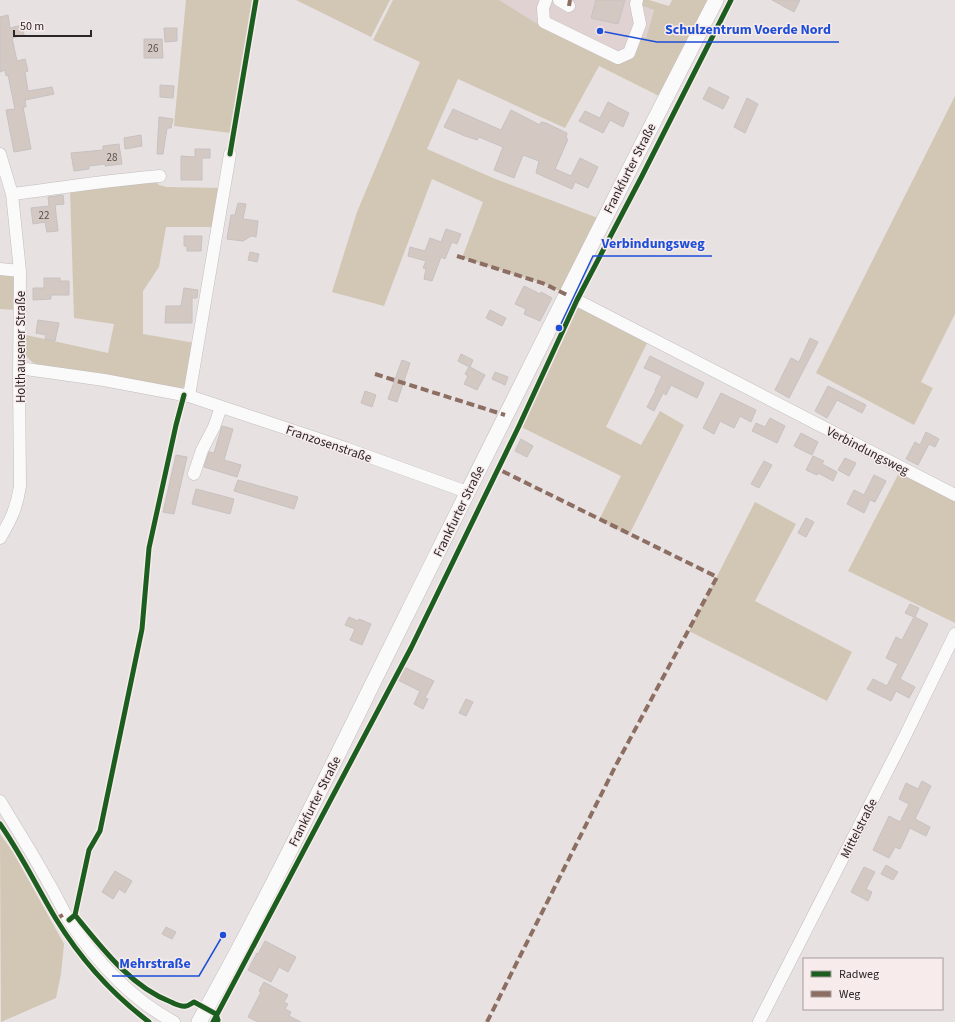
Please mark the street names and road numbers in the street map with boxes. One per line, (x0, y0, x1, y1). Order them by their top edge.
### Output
street label: Frankfurter Straße (599, 120, 660, 217)
street label: Holthausener Straße (12, 291, 30, 403)
street label: Franzosenstraße (283, 421, 374, 467)
street label: Verbindungsweg (823, 422, 912, 480)
street label: Frankfurter Straße (429, 463, 489, 560)
street label: Frankfurter Straße (284, 753, 345, 850)
street label: Mittelstraße (836, 795, 882, 862)

